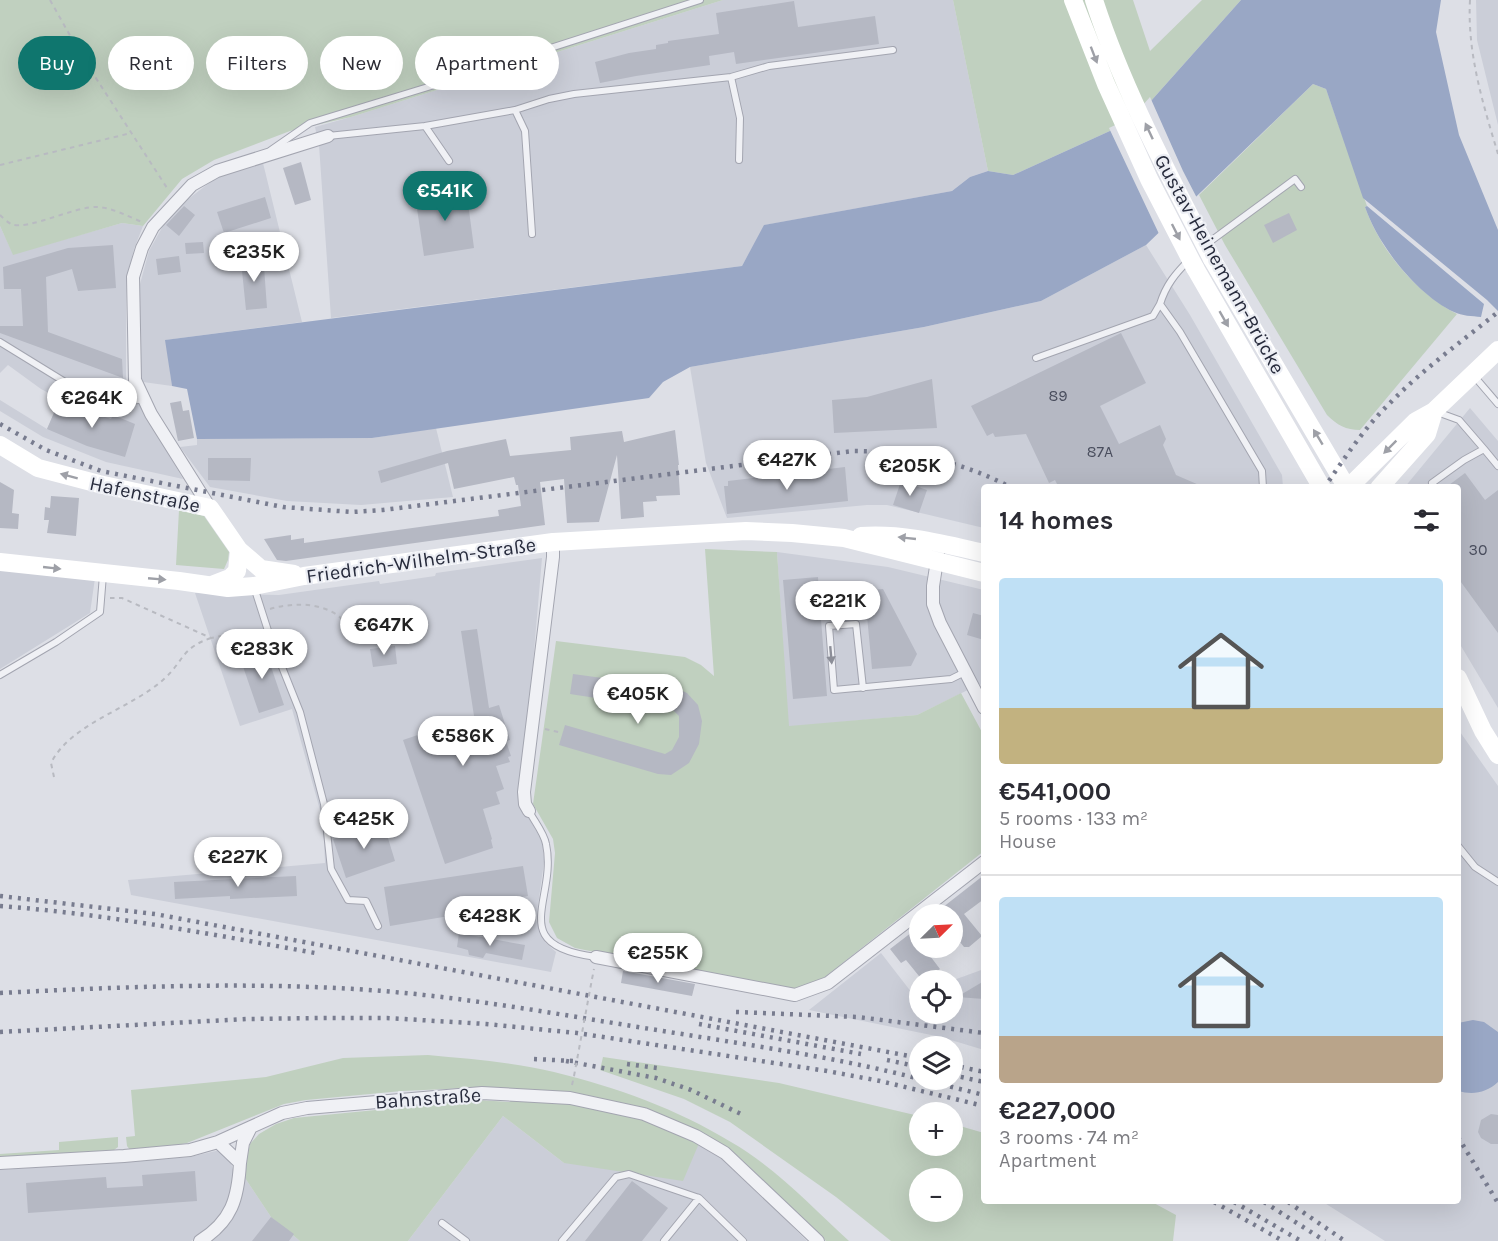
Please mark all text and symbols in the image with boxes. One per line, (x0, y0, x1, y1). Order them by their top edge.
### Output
chip: Buy (18, 36, 96, 90)
chip: Rent (108, 36, 194, 90)
chip: Filters (206, 36, 308, 90)
chip: New (320, 36, 403, 90)
chip: Apartment (415, 36, 559, 90)
one-way arrow (1089, 46, 1099, 64)
one-way arrow (1144, 123, 1153, 140)
street label: Gustav-Heinemann-Brücke (1150, 150, 1290, 378)
pin: €541K (403, 171, 487, 222)
text: €541K (417, 179, 473, 202)
one-way arrow (1171, 223, 1180, 240)
pin: €235K (212, 232, 296, 283)
text: €235K (223, 240, 285, 263)
one-way arrow (1219, 311, 1229, 328)
pin: €264K (50, 378, 134, 429)
text: €264K (61, 386, 123, 409)
house number: 89 (1048, 386, 1068, 405)
one-way arrow (1312, 429, 1323, 445)
pin: €427K (745, 440, 829, 491)
one-way arrow (1383, 440, 1397, 454)
house number: 87A (1087, 442, 1113, 461)
pin: €205K (868, 446, 952, 497)
text: €427K (757, 448, 817, 471)
text: €205K (879, 454, 941, 477)
one-way arrow (60, 471, 78, 480)
street label: Hafenstraße (88, 472, 202, 517)
icon: filters (1410, 504, 1443, 537)
text: 14 homes (999, 505, 1113, 536)
street label: Friedrich-Wilhelm-Straße (305, 533, 537, 588)
one-way arrow (897, 533, 916, 543)
house number: 30 (1469, 540, 1487, 559)
one-way arrow (42, 563, 61, 573)
one-way arrow (148, 574, 167, 584)
pin: €221K (796, 581, 880, 632)
text: €221K (809, 589, 867, 612)
pin: €647K (342, 605, 426, 656)
text: €647K (354, 613, 414, 636)
icon: home (1167, 617, 1275, 725)
pin: €283K (220, 629, 304, 680)
text: €283K (230, 637, 294, 660)
one-way arrow (826, 646, 836, 665)
pin: €405K (596, 674, 680, 725)
text: €405K (607, 682, 669, 705)
pin: €586K (421, 716, 505, 767)
text: €586K (432, 724, 494, 747)
text: €541,000 (999, 776, 1111, 807)
pin: €425K (322, 799, 406, 850)
text: €425K (333, 807, 395, 830)
text: 5 rooms · 133 m² (999, 807, 1148, 830)
text: House (999, 830, 1056, 853)
pin: €227K (196, 837, 280, 888)
text: €227K (208, 845, 268, 868)
pin: €428K (448, 896, 532, 947)
text: €428K (459, 904, 521, 927)
north arrow (909, 904, 963, 958)
map controls (909, 904, 963, 1222)
pin: €255K (616, 933, 700, 984)
icon: home (1167, 936, 1275, 1044)
text: €255K (627, 941, 689, 964)
button: locate (909, 970, 963, 1024)
button: layers (909, 1036, 963, 1090)
street label: Bahnstraße (374, 1083, 482, 1114)
text: €227,000 (999, 1095, 1116, 1126)
button: + (909, 1102, 963, 1156)
text: 3 rooms · 74 m² (999, 1126, 1139, 1149)
text: Apartment (999, 1149, 1097, 1172)
button: − (909, 1168, 963, 1222)

